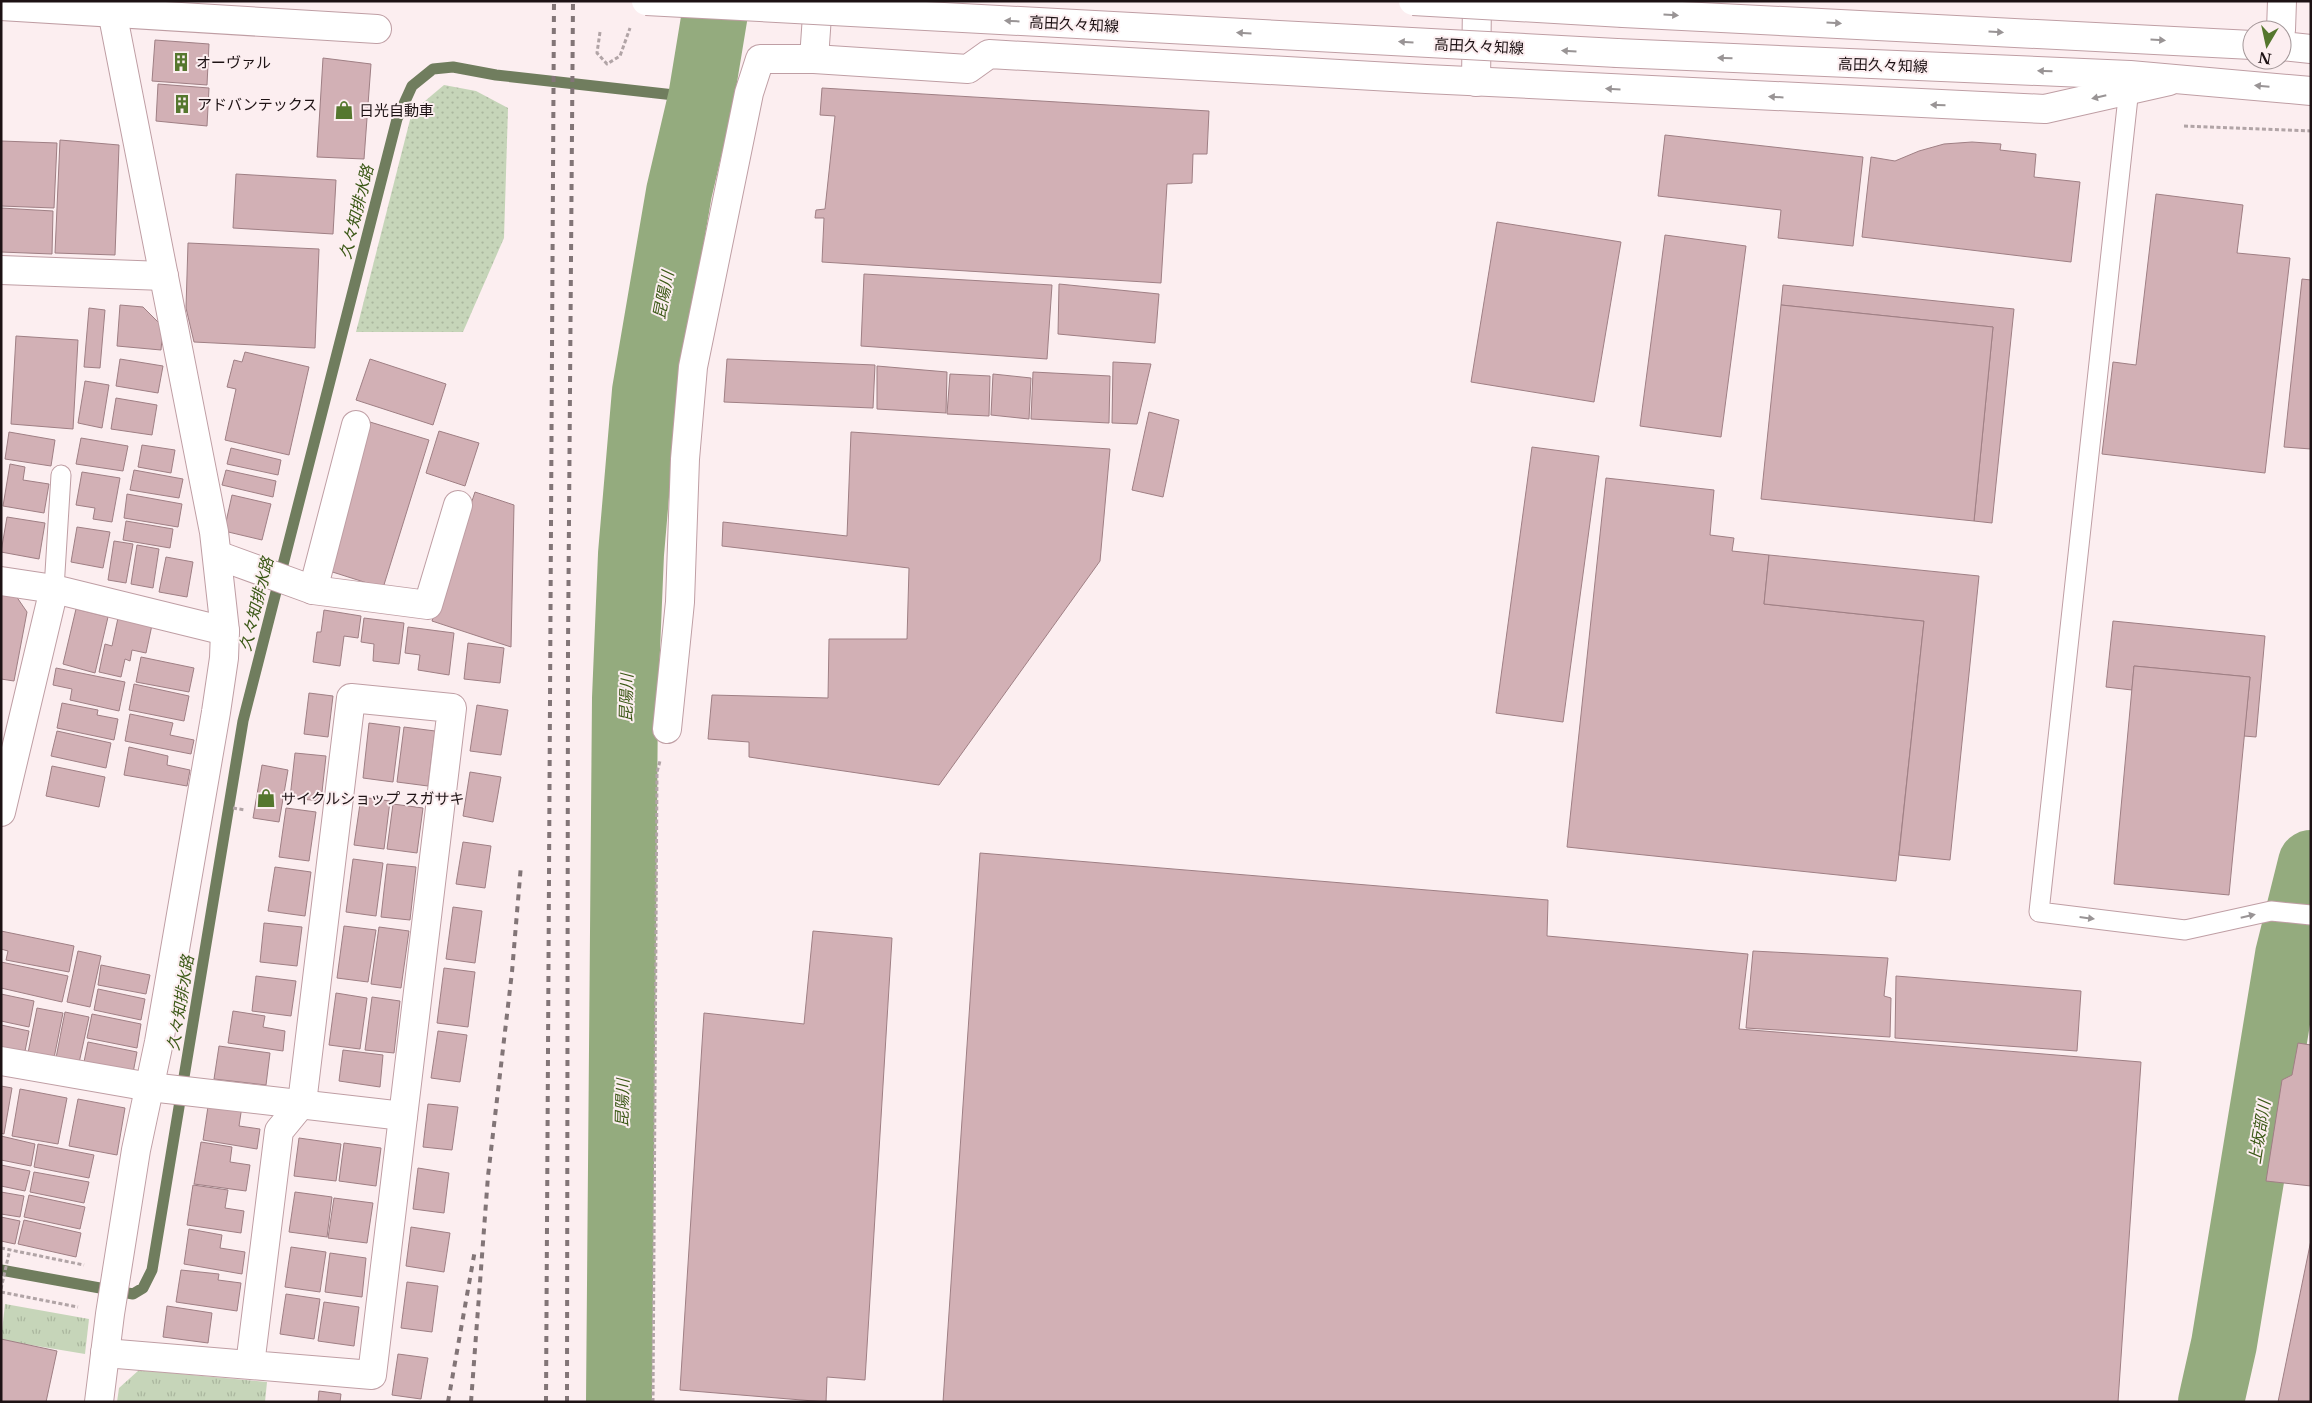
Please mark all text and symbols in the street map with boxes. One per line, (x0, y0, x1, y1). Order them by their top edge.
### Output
street label: 高田久々知線 (1029, 12, 1119, 36)
one-way arrow (1664, 12, 1680, 20)
one-way arrow (1004, 16, 1020, 24)
one-way arrow (1826, 20, 1842, 28)
north arrow (2242, 20, 2292, 70)
one-way arrow (1988, 28, 2004, 36)
one-way arrow (1236, 29, 1252, 37)
street label: 高田久々知線 (1434, 34, 1524, 58)
one-way arrow (2150, 36, 2166, 44)
one-way arrow (1398, 38, 1414, 46)
one-way arrow (1560, 46, 1576, 54)
text: N (2257, 48, 2273, 68)
building icon: オーヴァル (170, 51, 192, 73)
place label: オーヴァル (196, 53, 271, 72)
one-way arrow (1717, 53, 1733, 61)
street label: 高田久々知線 (1838, 54, 1928, 76)
one-way arrow (2036, 67, 2052, 75)
one-way arrow (2254, 82, 2270, 90)
one-way arrow (1605, 84, 1621, 92)
building icon: アドバンテックス (171, 93, 193, 115)
one-way arrow (1767, 93, 1783, 101)
one-way arrow (2092, 93, 2107, 101)
place label: アドバンテックス (197, 95, 317, 114)
shop icon: 日光自動車 (333, 99, 355, 121)
one-way arrow (1930, 100, 1946, 108)
place label: 日光自動車 (359, 101, 434, 120)
water label: 久々知排水路 (335, 161, 378, 261)
water label: 昆陽川 (649, 268, 678, 320)
water label: 久々知排水路 (235, 553, 278, 653)
water label: 昆陽川 (616, 672, 636, 722)
shop icon: サイクルショップ スガサキ (255, 787, 277, 809)
place label: サイクルショップ スガサキ (281, 789, 465, 808)
one-way arrow (2240, 912, 2255, 920)
one-way arrow (2080, 914, 2096, 922)
water label: 久々知排水路 (163, 952, 198, 1052)
water label: 昆陽川 (612, 1077, 632, 1127)
water label: 上坂部川 (2244, 1097, 2274, 1165)

